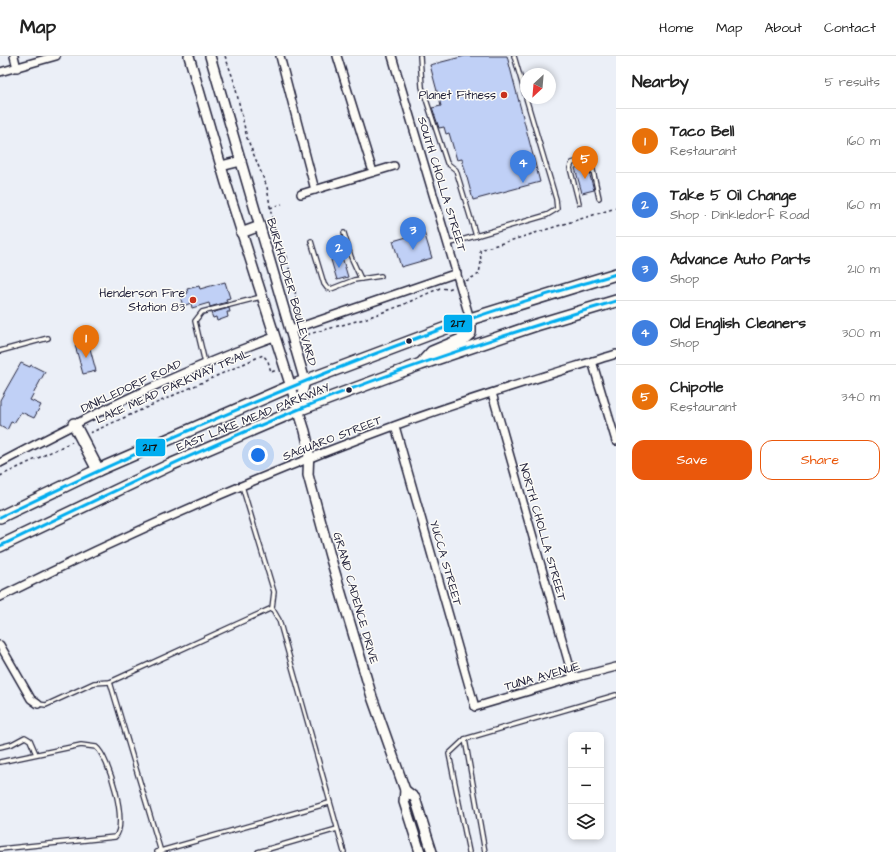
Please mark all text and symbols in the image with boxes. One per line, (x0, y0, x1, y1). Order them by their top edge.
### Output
text: Map (20, 14, 56, 41)
text: Home (659, 18, 694, 38)
text: Map (716, 18, 742, 38)
text: About (764, 18, 802, 38)
text: Contact (824, 18, 876, 38)
north arrow (520, 68, 556, 104)
text: Nearby (632, 70, 689, 94)
text: 5 results (824, 73, 880, 91)
place label: Planet Fitness (419, 87, 496, 104)
marker: Planet Fitness (499, 90, 509, 100)
street label: SOUTH CHOLLA STREET (413, 115, 470, 254)
text: Taco Bell (670, 121, 734, 142)
text: 1 (644, 132, 646, 150)
text: 160 m (847, 132, 880, 150)
text: Restaurant (670, 142, 737, 160)
pin: 5 (572, 146, 598, 179)
pin: 4 (510, 150, 536, 183)
text: Take 5 Oil Change (670, 185, 797, 206)
text: 2 (641, 196, 649, 214)
text: 160 m (847, 196, 880, 214)
text: Shop · Dinkledorf Road (670, 206, 809, 224)
street label: BURKHOLDER BOULEVARD (262, 216, 321, 368)
pin: 3 (400, 217, 426, 250)
pin: 2 (326, 235, 352, 268)
text: Advance Auto Parts (670, 249, 811, 270)
text: 3 (642, 260, 648, 278)
text: 210 m (847, 260, 880, 278)
text: Shop (670, 270, 699, 288)
place label: Henderson Fire Station 83 (99, 285, 186, 316)
marker: Henderson Fire Station 83 (188, 295, 198, 305)
text: Old English Cleaners (670, 313, 806, 334)
line badge: 217 (443, 314, 473, 333)
text: 217 (450, 316, 465, 331)
text: 4 (641, 324, 649, 342)
text: 300 m (842, 324, 880, 342)
pin: 1 (73, 325, 99, 358)
text: Shop (670, 334, 699, 352)
unlabelled marker (404, 336, 414, 346)
street label: LAKE MEAD PARKWAY TRAIL (93, 344, 254, 428)
street label: DINKLEDORF ROAD (78, 356, 185, 417)
text: Chipotle (670, 377, 724, 398)
street label: EAST LAKE MEAD PARKWAY (174, 379, 333, 456)
unlabelled marker (344, 385, 354, 395)
text: 5 (640, 388, 650, 406)
text: 340 m (841, 388, 880, 406)
text: Restaurant (670, 398, 737, 416)
street label: SAGUARO STREET (280, 412, 385, 465)
line badge: 217 (135, 438, 166, 457)
text: 217 (142, 440, 157, 455)
button: Save (632, 440, 752, 480)
button: Share (760, 440, 880, 480)
your location (248, 445, 268, 465)
street label: NORTH CHOLLA STREET (515, 462, 570, 603)
street label: YUCCA STREET (425, 518, 466, 608)
street label: GRAND CADENCE DRIVE (329, 530, 382, 666)
street label: TUNA AVENUE (502, 658, 582, 695)
map controls (568, 732, 604, 840)
button: + (568, 732, 604, 768)
button: − (568, 768, 604, 804)
button: layers (568, 804, 604, 840)

